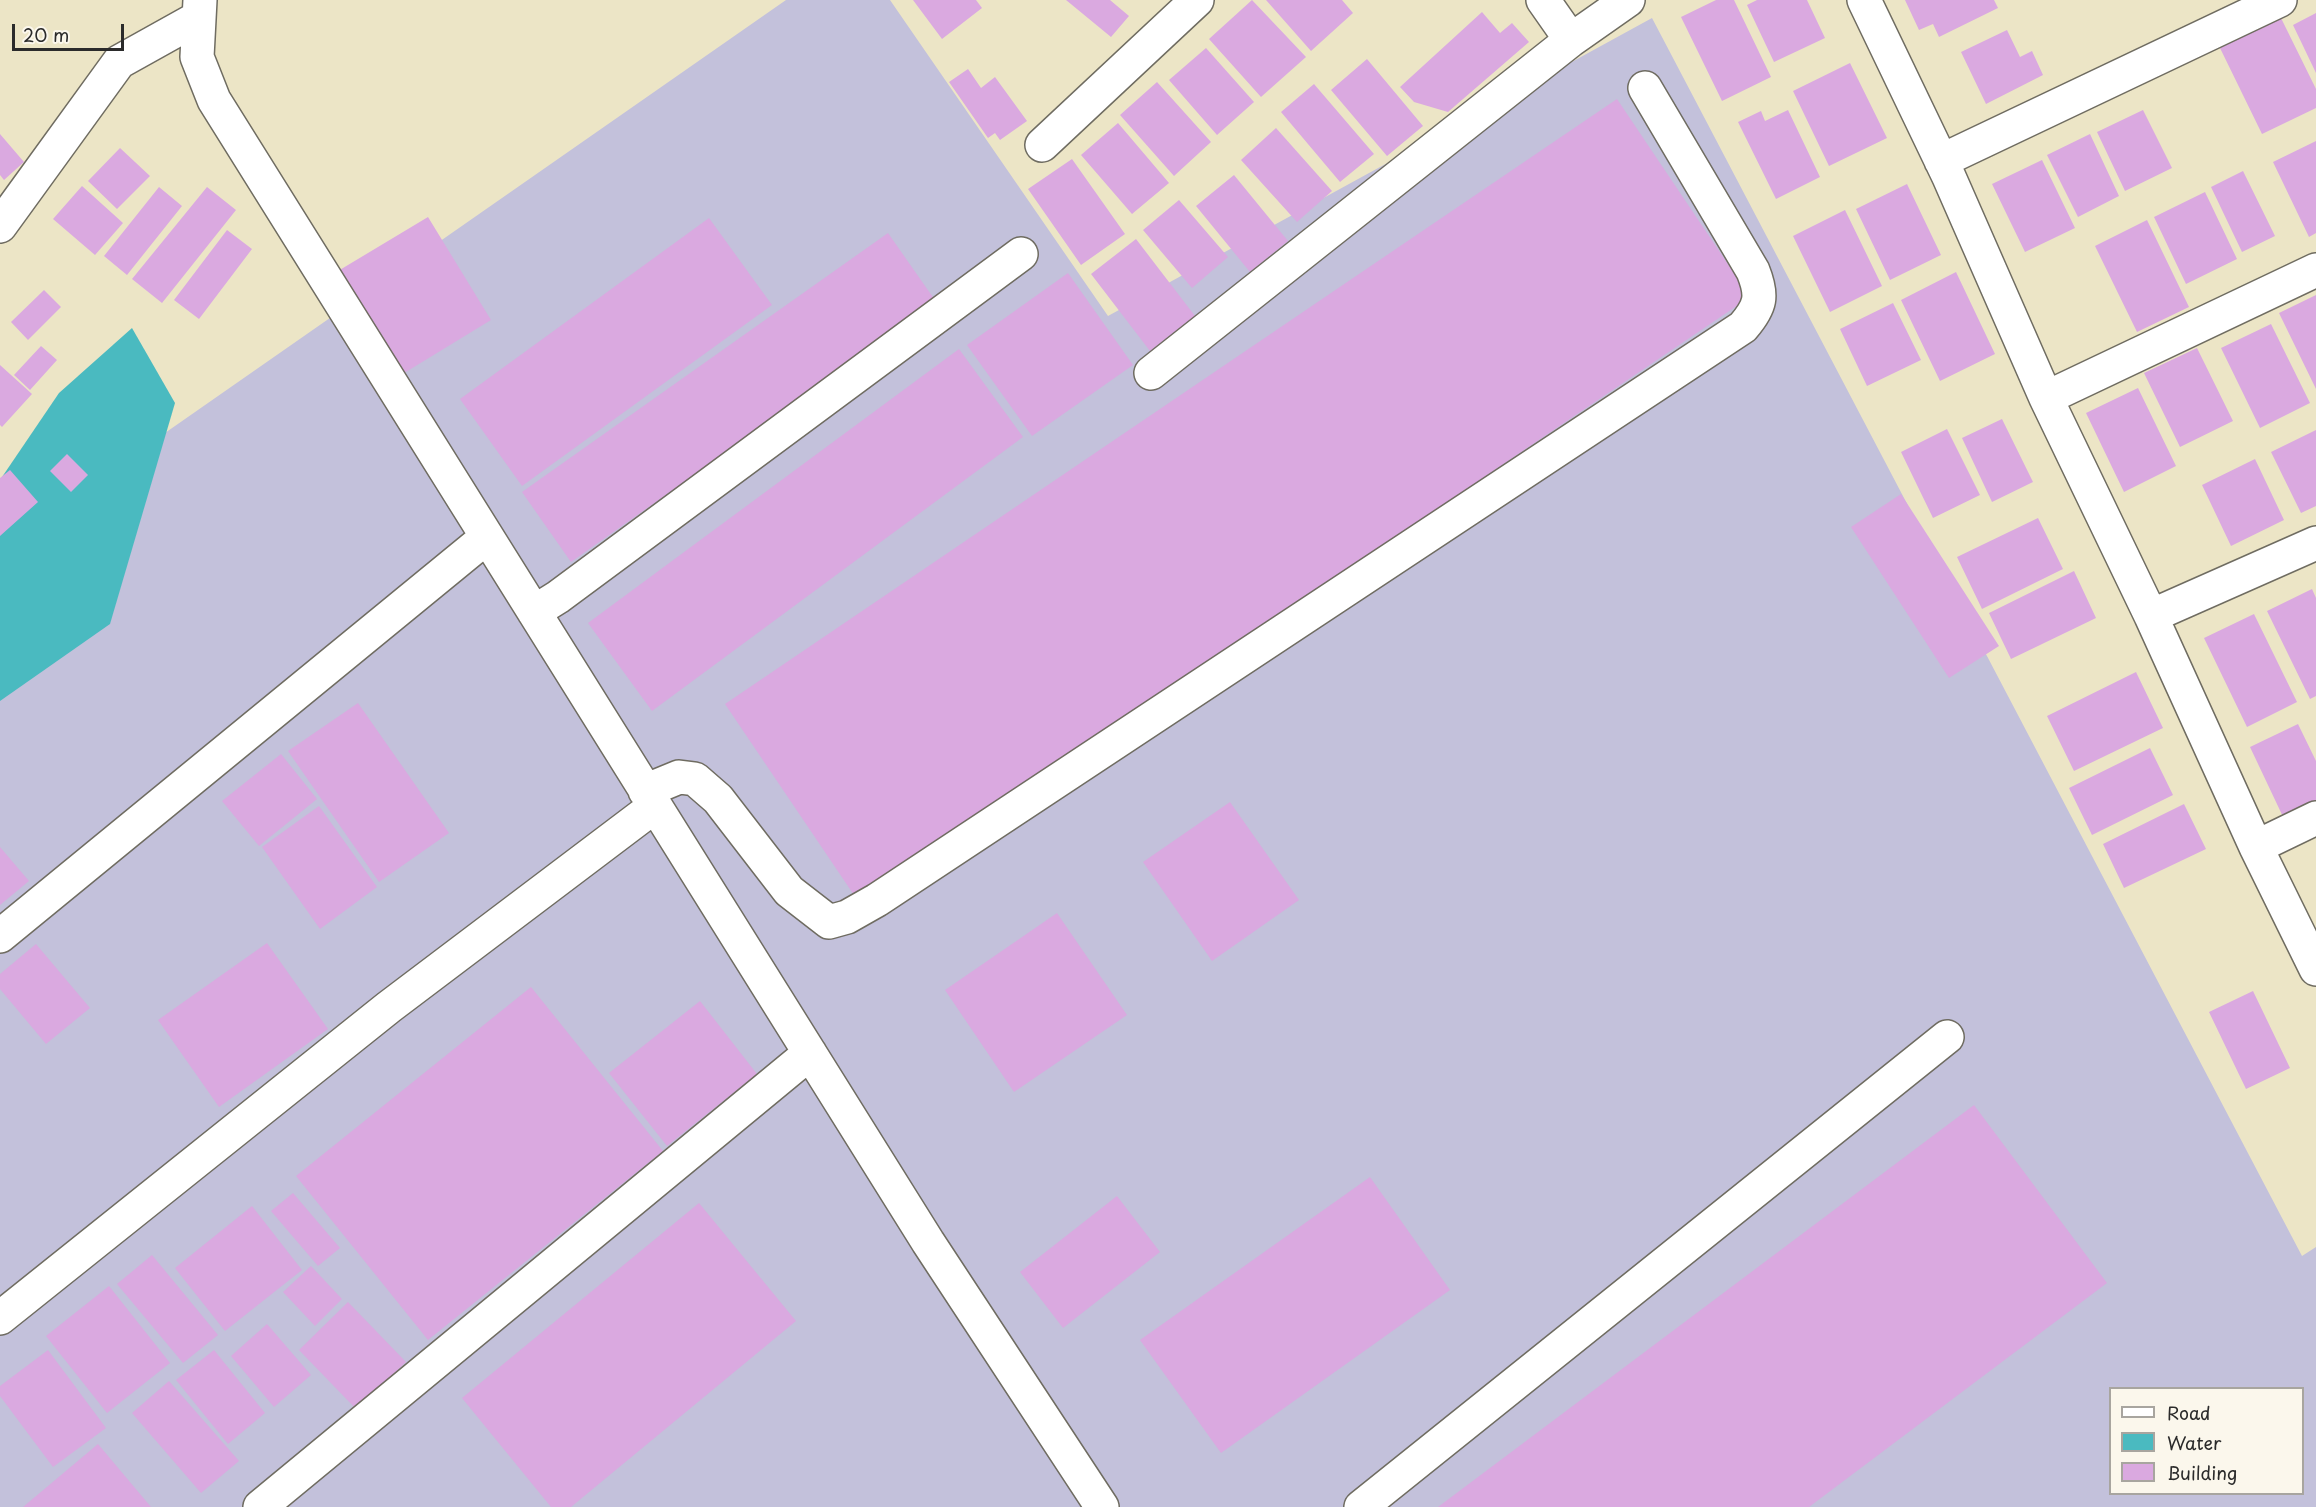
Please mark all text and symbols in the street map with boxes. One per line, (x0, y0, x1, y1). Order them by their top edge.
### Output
scale bar (15, 12, 128, 50)
text: 20 m (23, 21, 69, 48)
legend (2109, 1387, 2304, 1495)
text: Road (2167, 1399, 2211, 1426)
text: Water (2167, 1429, 2221, 1456)
text: Building (2167, 1459, 2237, 1486)

